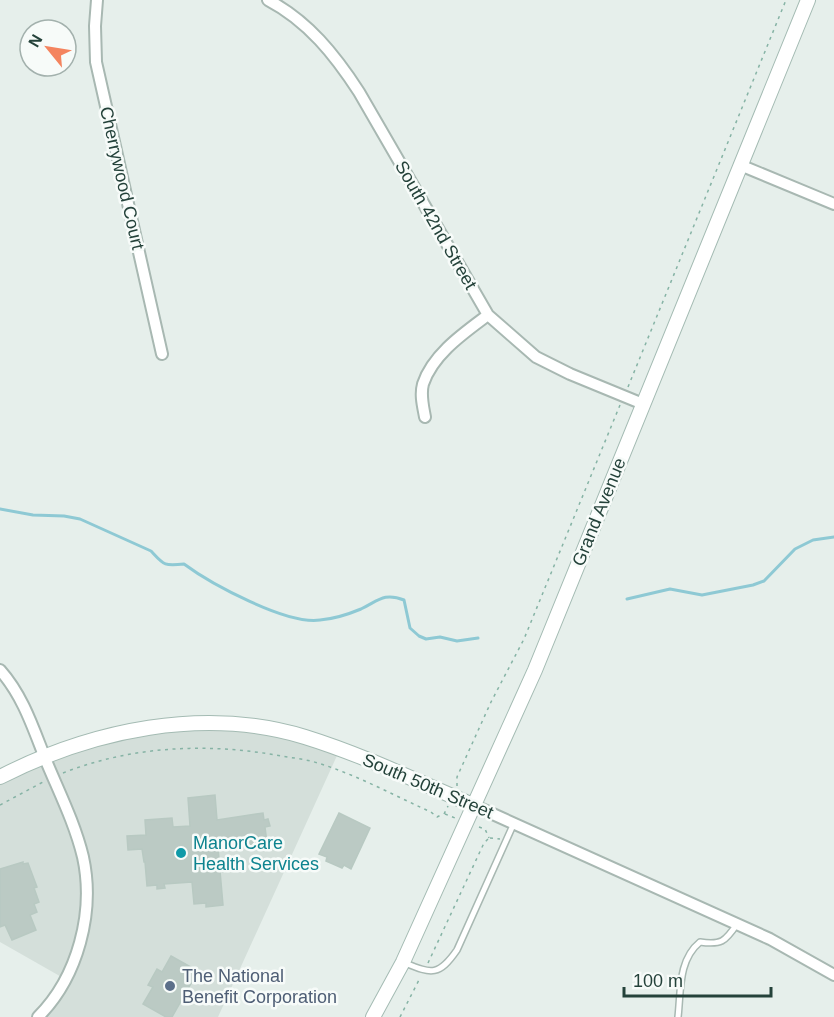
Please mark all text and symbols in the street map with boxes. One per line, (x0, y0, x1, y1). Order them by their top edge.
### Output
north arrow (18, 18, 78, 78)
text: N (25, 31, 46, 50)
street label: Cherrywood Court (96, 105, 148, 251)
street label: South 42nd Street (391, 157, 481, 293)
street label: Grand Avenue (568, 455, 630, 569)
street label: South 50th Street (360, 749, 496, 823)
place label: ManorCare Health Services (193, 833, 319, 874)
marker: ManorCare Health Services (174, 846, 188, 860)
scale bar (624, 960, 771, 998)
place label: The National Benefit Corporation (182, 966, 337, 1007)
text: 100 m (633, 971, 683, 991)
marker: The National Benefit Corporation (163, 979, 177, 993)

